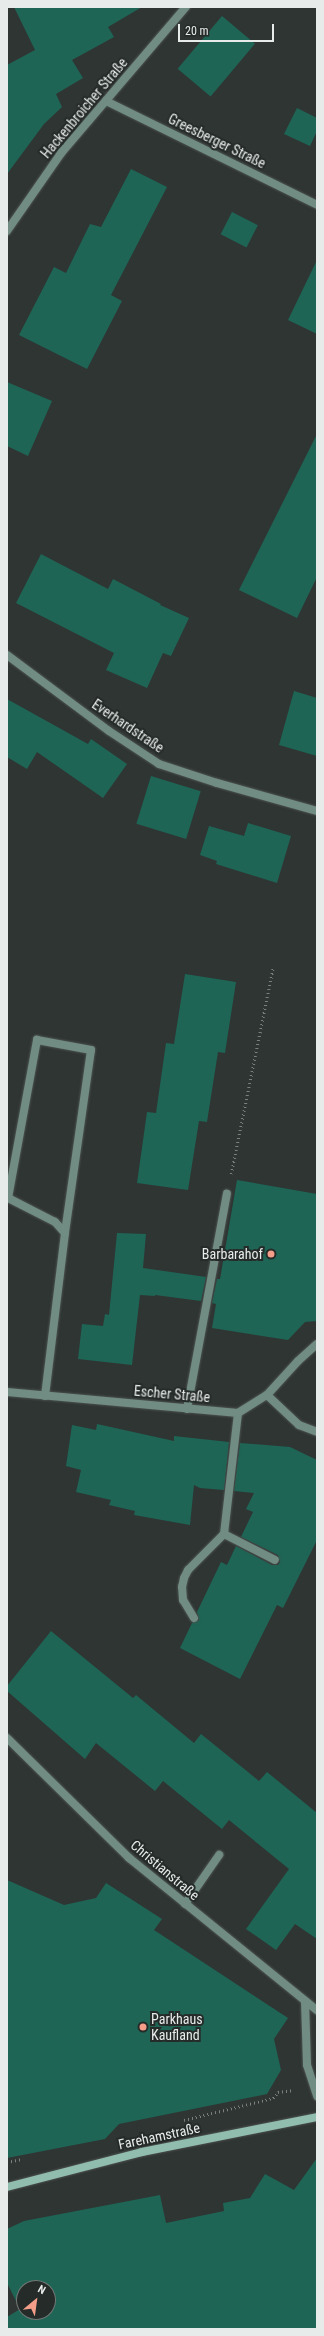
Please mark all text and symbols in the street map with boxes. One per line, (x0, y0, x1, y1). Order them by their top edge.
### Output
scale bar (180, 16, 276, 42)
text: 20 m (185, 24, 209, 38)
street label: Hackenbroicher Straße (37, 54, 131, 162)
street label: Greesberger Straße (165, 110, 269, 172)
street label: Everhardstraße (89, 696, 167, 756)
place label: Barbarahof (202, 1246, 263, 1262)
marker: Barbarahof (266, 1249, 276, 1259)
street label: Escher Straße (133, 1382, 211, 1406)
street label: Christianstraße (127, 1836, 203, 1904)
place label: Parkhaus Kaufland (151, 2011, 203, 2044)
marker: Parkhaus Kaufland (138, 2022, 148, 2032)
street label: Farehamstraße (117, 2119, 201, 2153)
north arrow (16, 2280, 56, 2320)
text: N (35, 2283, 48, 2297)

